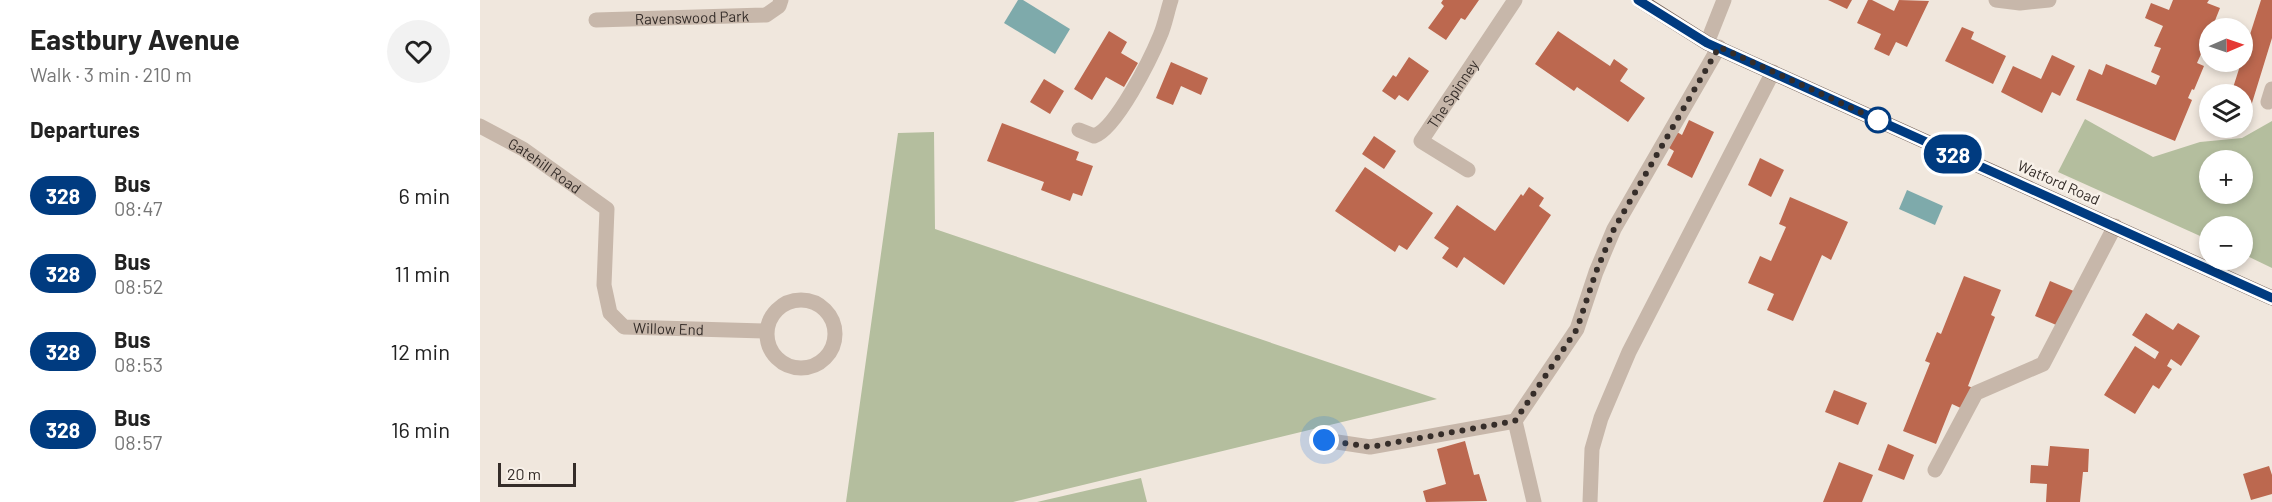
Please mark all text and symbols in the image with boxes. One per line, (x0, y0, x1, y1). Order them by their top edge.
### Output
street label: Ravenswood Park (635, 6, 750, 28)
north arrow (2199, 18, 2253, 72)
map controls (2199, 18, 2253, 270)
button: heart (387, 20, 450, 83)
text: Eastbury Avenue (30, 22, 240, 56)
street label: The Spinney (1423, 56, 1482, 132)
text: Walk · 3 min · 210 m (30, 62, 192, 86)
button: layers (2199, 84, 2253, 138)
unlabelled marker (1865, 107, 1891, 133)
text: Departures (30, 116, 140, 142)
street label: Gatehill Road (505, 134, 585, 197)
line badge: 328 (1918, 134, 1988, 174)
text: 328 (1936, 142, 1970, 167)
button: + (2199, 150, 2253, 204)
street label: Watford Road (2015, 156, 2103, 208)
text: Bus (114, 170, 151, 196)
text: 6 min (399, 182, 450, 208)
text: 328 (46, 183, 80, 208)
text: 08:47 (114, 196, 162, 220)
button: − (2199, 216, 2253, 270)
text: Bus (114, 248, 151, 274)
text: 11 min (394, 260, 450, 286)
text: 328 (46, 261, 80, 286)
text: 08:52 (114, 274, 164, 298)
street label: Willow End (633, 318, 704, 338)
text: Bus (114, 326, 151, 352)
text: 12 min (390, 338, 450, 364)
text: 328 (46, 339, 80, 364)
text: 08:53 (114, 352, 163, 376)
text: Bus (114, 404, 151, 430)
text: 16 min (391, 416, 450, 442)
text: 328 (46, 417, 80, 442)
your location (1309, 425, 1339, 455)
text: 08:57 (114, 430, 162, 454)
scale bar (498, 460, 576, 488)
text: 20 m (507, 464, 541, 483)

